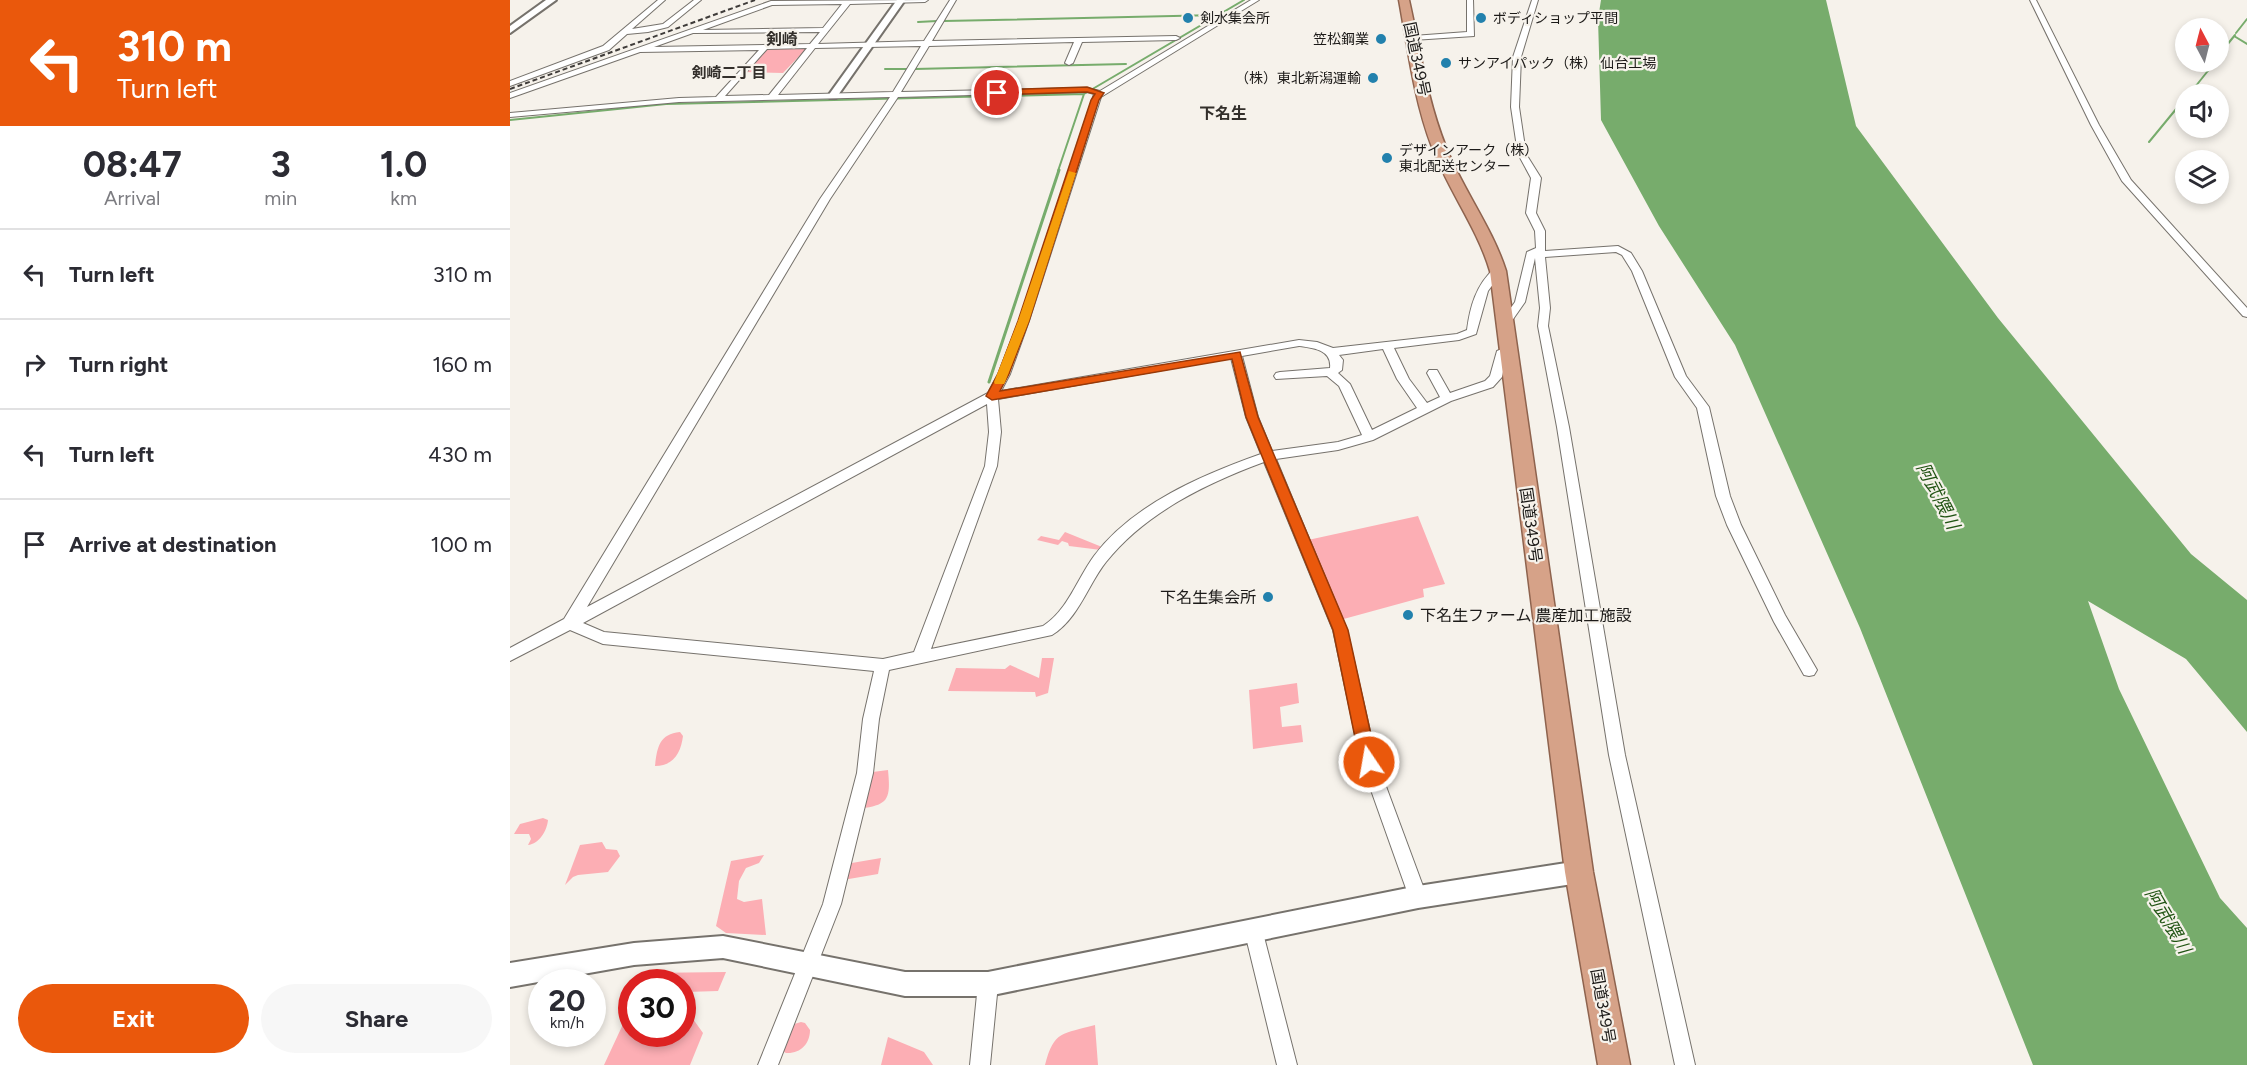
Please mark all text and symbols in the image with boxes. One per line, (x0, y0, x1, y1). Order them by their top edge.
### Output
place label: 剣水集会所 (1200, 10, 1270, 27)
place label: ボディショップ平間 (1493, 10, 1618, 27)
marker: 剣水集会所 (1181, 11, 1195, 25)
marker: ボディショップ平間 (1474, 11, 1488, 25)
north arrow (2175, 18, 2229, 72)
map controls (2175, 18, 2229, 204)
street label: 国道349号 (1400, 20, 1434, 98)
text: 310 m (117, 21, 232, 72)
icon: left (18, 24, 96, 102)
district label: 剣崎 (766, 30, 798, 49)
place label: 笠松鋼業 (1313, 31, 1369, 48)
marker: 笠松鋼業 (1374, 32, 1388, 46)
place label: サンアイパック（株） 仙台工場 (1458, 55, 1656, 72)
marker: サンアイパック（株） 仙台工場 (1439, 56, 1453, 70)
district label: 剣崎二丁目 (691, 64, 767, 82)
pin (971, 67, 1022, 118)
place label: （株）東北新潟運輸 (1235, 70, 1361, 87)
marker: （株）東北新潟運輸 (1366, 71, 1380, 85)
text: Turn left (117, 72, 217, 105)
icon: arrive (980, 76, 1013, 109)
button: sound (2175, 84, 2229, 138)
district label: 下名生 (1199, 104, 1247, 123)
place label: デザインアーク（株） 東北配送センター (1399, 142, 1538, 175)
text: 08:47 (83, 143, 182, 186)
text: 3 (271, 143, 291, 186)
text: 1.0 (380, 143, 427, 186)
button: layers (2175, 150, 2229, 204)
marker: デザインアーク（株） 東北配送センター (1380, 151, 1394, 165)
text: Arrival (104, 186, 160, 210)
text: min (264, 186, 297, 210)
text: km (390, 186, 417, 210)
icon: left (18, 258, 51, 291)
text: Turn left (69, 261, 155, 288)
text: 310 m (433, 261, 492, 288)
icon: right (18, 348, 51, 381)
text: Turn right (69, 351, 168, 378)
text: 160 m (432, 351, 492, 378)
icon: left (18, 438, 51, 471)
text: Turn left (69, 441, 155, 468)
text: 430 m (428, 441, 492, 468)
water label: 阿武隈川 (1912, 459, 1965, 535)
street label: 国道349号 (1516, 486, 1546, 564)
icon: arrive (18, 528, 51, 561)
text: Arrive at destination (69, 531, 277, 558)
text: 100 m (431, 531, 492, 558)
place label: 下名生集会所 (1160, 588, 1256, 607)
marker: 下名生集会所 (1261, 590, 1275, 604)
place label: 下名生ファーム 農産加工施設 (1420, 606, 1631, 625)
marker: 下名生ファーム 農産加工施設 (1401, 608, 1415, 622)
position arrow (1337, 730, 1401, 794)
water label: 阿武隈川 (2140, 884, 2197, 959)
street label: 国道349号 (1587, 967, 1619, 1045)
speed limit sign: 30 (618, 969, 696, 1047)
text: 20 (549, 982, 585, 1019)
button: Exit (18, 984, 249, 1053)
button: Share (261, 984, 492, 1053)
text: km/h (550, 1014, 584, 1032)

